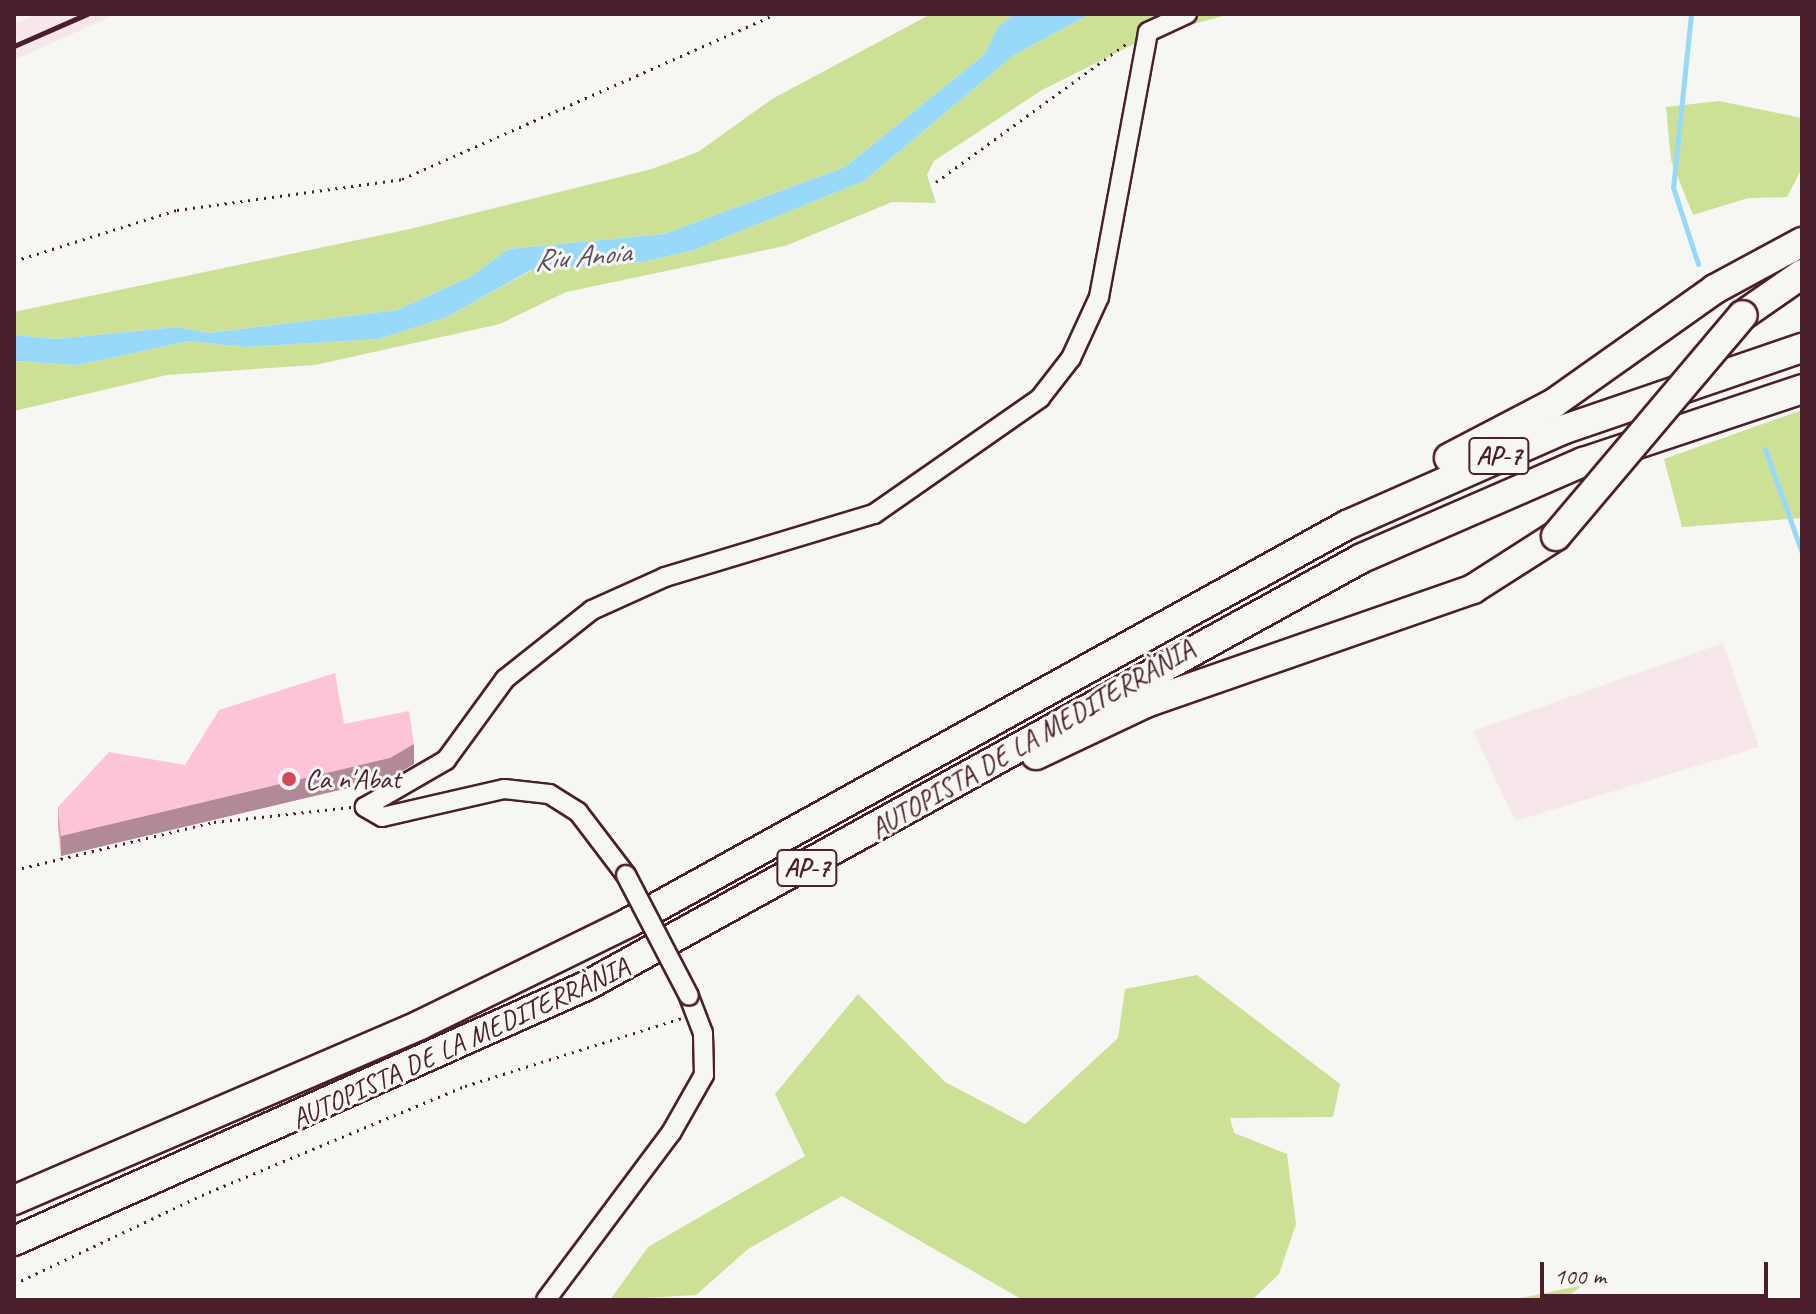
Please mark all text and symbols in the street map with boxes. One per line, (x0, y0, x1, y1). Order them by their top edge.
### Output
water label: Riu Anoia (532, 234, 632, 278)
road number: AP-7 (1467, 434, 1531, 478)
street label: AUTOPISTA DE LA MEDITERRÀNIA (864, 632, 1200, 846)
place label: Ca n'Abat (305, 762, 401, 796)
marker: Ca n'Abat (280, 770, 298, 788)
road number: AP-7 (775, 846, 839, 890)
street label: AUTOPISTA DE LA MEDITERRÀNIA (286, 950, 634, 1136)
scale bar (1544, 1246, 1772, 1296)
text: 100 m (1554, 1261, 1606, 1291)

